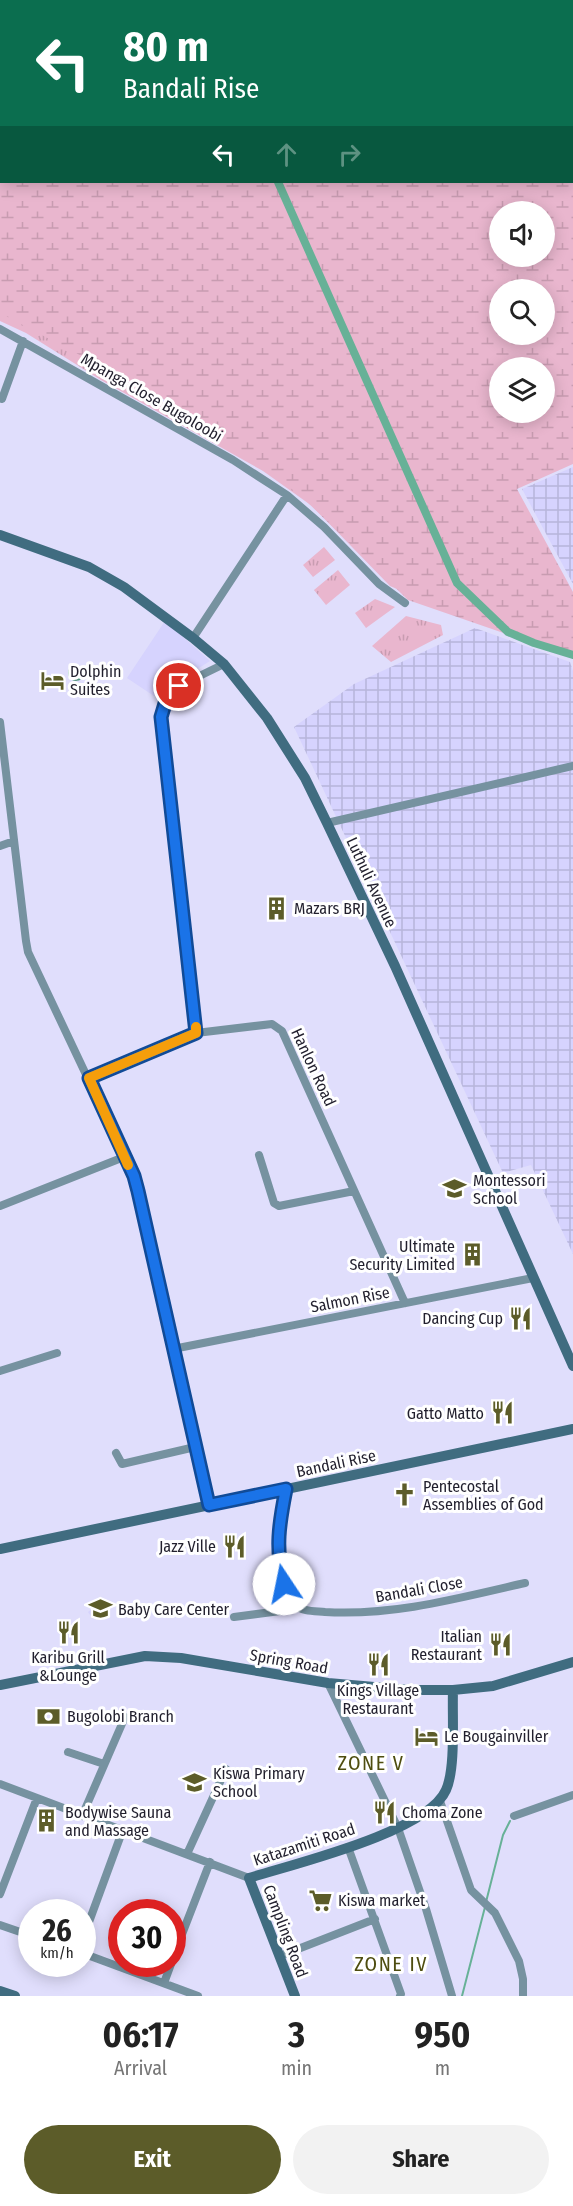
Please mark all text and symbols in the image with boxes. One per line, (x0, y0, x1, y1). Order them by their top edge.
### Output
text: 80 m (123, 22, 209, 72)
icon: left (24, 24, 102, 102)
text: Bandali Rise (123, 73, 259, 105)
icon: left (207, 138, 240, 171)
icon: ahead (270, 138, 303, 171)
icon: right (333, 138, 366, 171)
map controls (489, 201, 555, 423)
button: sound (489, 201, 555, 267)
button: search (489, 279, 555, 345)
street label: Mpanga Close Bugoloobi (78, 349, 226, 446)
button: layers (489, 357, 555, 423)
pin (153, 660, 204, 711)
place label: Dolphin Suites (70, 662, 121, 699)
hotel icon: Dolphin Suites (39, 667, 65, 693)
icon: arrive (162, 669, 195, 702)
street label: Luthuli Avenue (342, 834, 401, 930)
building icon: Mazars BRJ (263, 895, 289, 921)
place label: Mazars BRJ (294, 899, 365, 918)
street label: Hanlon Road (287, 1025, 340, 1109)
place label: Montessori School (473, 1171, 546, 1208)
school or university icon: Montessori School (442, 1176, 468, 1202)
place label: Ultimate Security Limited (349, 1237, 455, 1274)
building icon: Ultimate Security Limited (460, 1242, 486, 1268)
street label: Salmon Rise (309, 1282, 391, 1316)
restaurant icon: Dancing Cup (508, 1305, 534, 1331)
place label: Dancing Cup (422, 1309, 503, 1328)
restaurant icon: Gatto Matto (489, 1400, 515, 1426)
place label: Gatto Matto (407, 1404, 484, 1423)
street label: Bandali Rise (295, 1446, 378, 1481)
place label: Pentecostal Assemblies of God (423, 1477, 544, 1514)
church icon: Pentecostal Assemblies of God (392, 1482, 418, 1508)
restaurant icon: Jazz Ville (221, 1533, 247, 1559)
place label: Jazz Ville (159, 1537, 216, 1556)
position arrow (252, 1552, 316, 1616)
street label: Bandali Close (374, 1572, 464, 1607)
school or university icon: Baby Care Center (87, 1596, 113, 1622)
place label: Baby Care Center (118, 1600, 230, 1619)
restaurant icon: Karibu Grill &Lounge (55, 1619, 81, 1645)
place label: Italian Restaurant (411, 1627, 483, 1664)
restaurant icon: Italian Restaurant (487, 1632, 513, 1658)
street label: Spring Road (248, 1645, 329, 1678)
place label: Karibu Grill &Lounge (31, 1648, 105, 1685)
restaurant icon: Kings Village Restaurant (365, 1652, 391, 1678)
place label: Kings Village Restaurant (337, 1681, 419, 1718)
bank icon: Bugolobi Branch (36, 1703, 62, 1729)
place label: Bugolobi Branch (67, 1707, 174, 1726)
hotel icon: Le Bougainviller (413, 1723, 439, 1749)
place label: Le Bougainviller (444, 1727, 549, 1746)
district label: ZONE V (338, 1751, 404, 1775)
place label: Kiswa Primary School (213, 1764, 305, 1801)
school or university icon: Kiswa Primary School (182, 1769, 208, 1795)
restaurant icon: Choma Zone (371, 1799, 397, 1825)
place label: Bodywise Sauna and Massage (65, 1803, 171, 1840)
place label: Choma Zone (402, 1803, 483, 1822)
building icon: Bodywise Sauna and Massage (34, 1808, 60, 1834)
street label: Katazamiti Road (251, 1819, 357, 1870)
street label: Campling Road (259, 1882, 312, 1980)
supermarket icon: Kiswa market (307, 1887, 333, 1913)
place label: Kiswa market (338, 1891, 426, 1910)
speed limit sign: 30 (108, 1899, 186, 1977)
text: 26 (42, 1913, 72, 1949)
text: km/h (40, 1944, 74, 1962)
district label: ZONE IV (354, 1952, 428, 1976)
text: 06:17 (103, 2013, 179, 2057)
text: 3 (288, 2013, 305, 2057)
text: 950 (415, 2013, 471, 2057)
text: Arrival (114, 2056, 167, 2080)
text: min (281, 2056, 312, 2080)
text: m (435, 2056, 450, 2080)
button: Exit (24, 2125, 281, 2194)
button: Share (293, 2125, 549, 2194)

